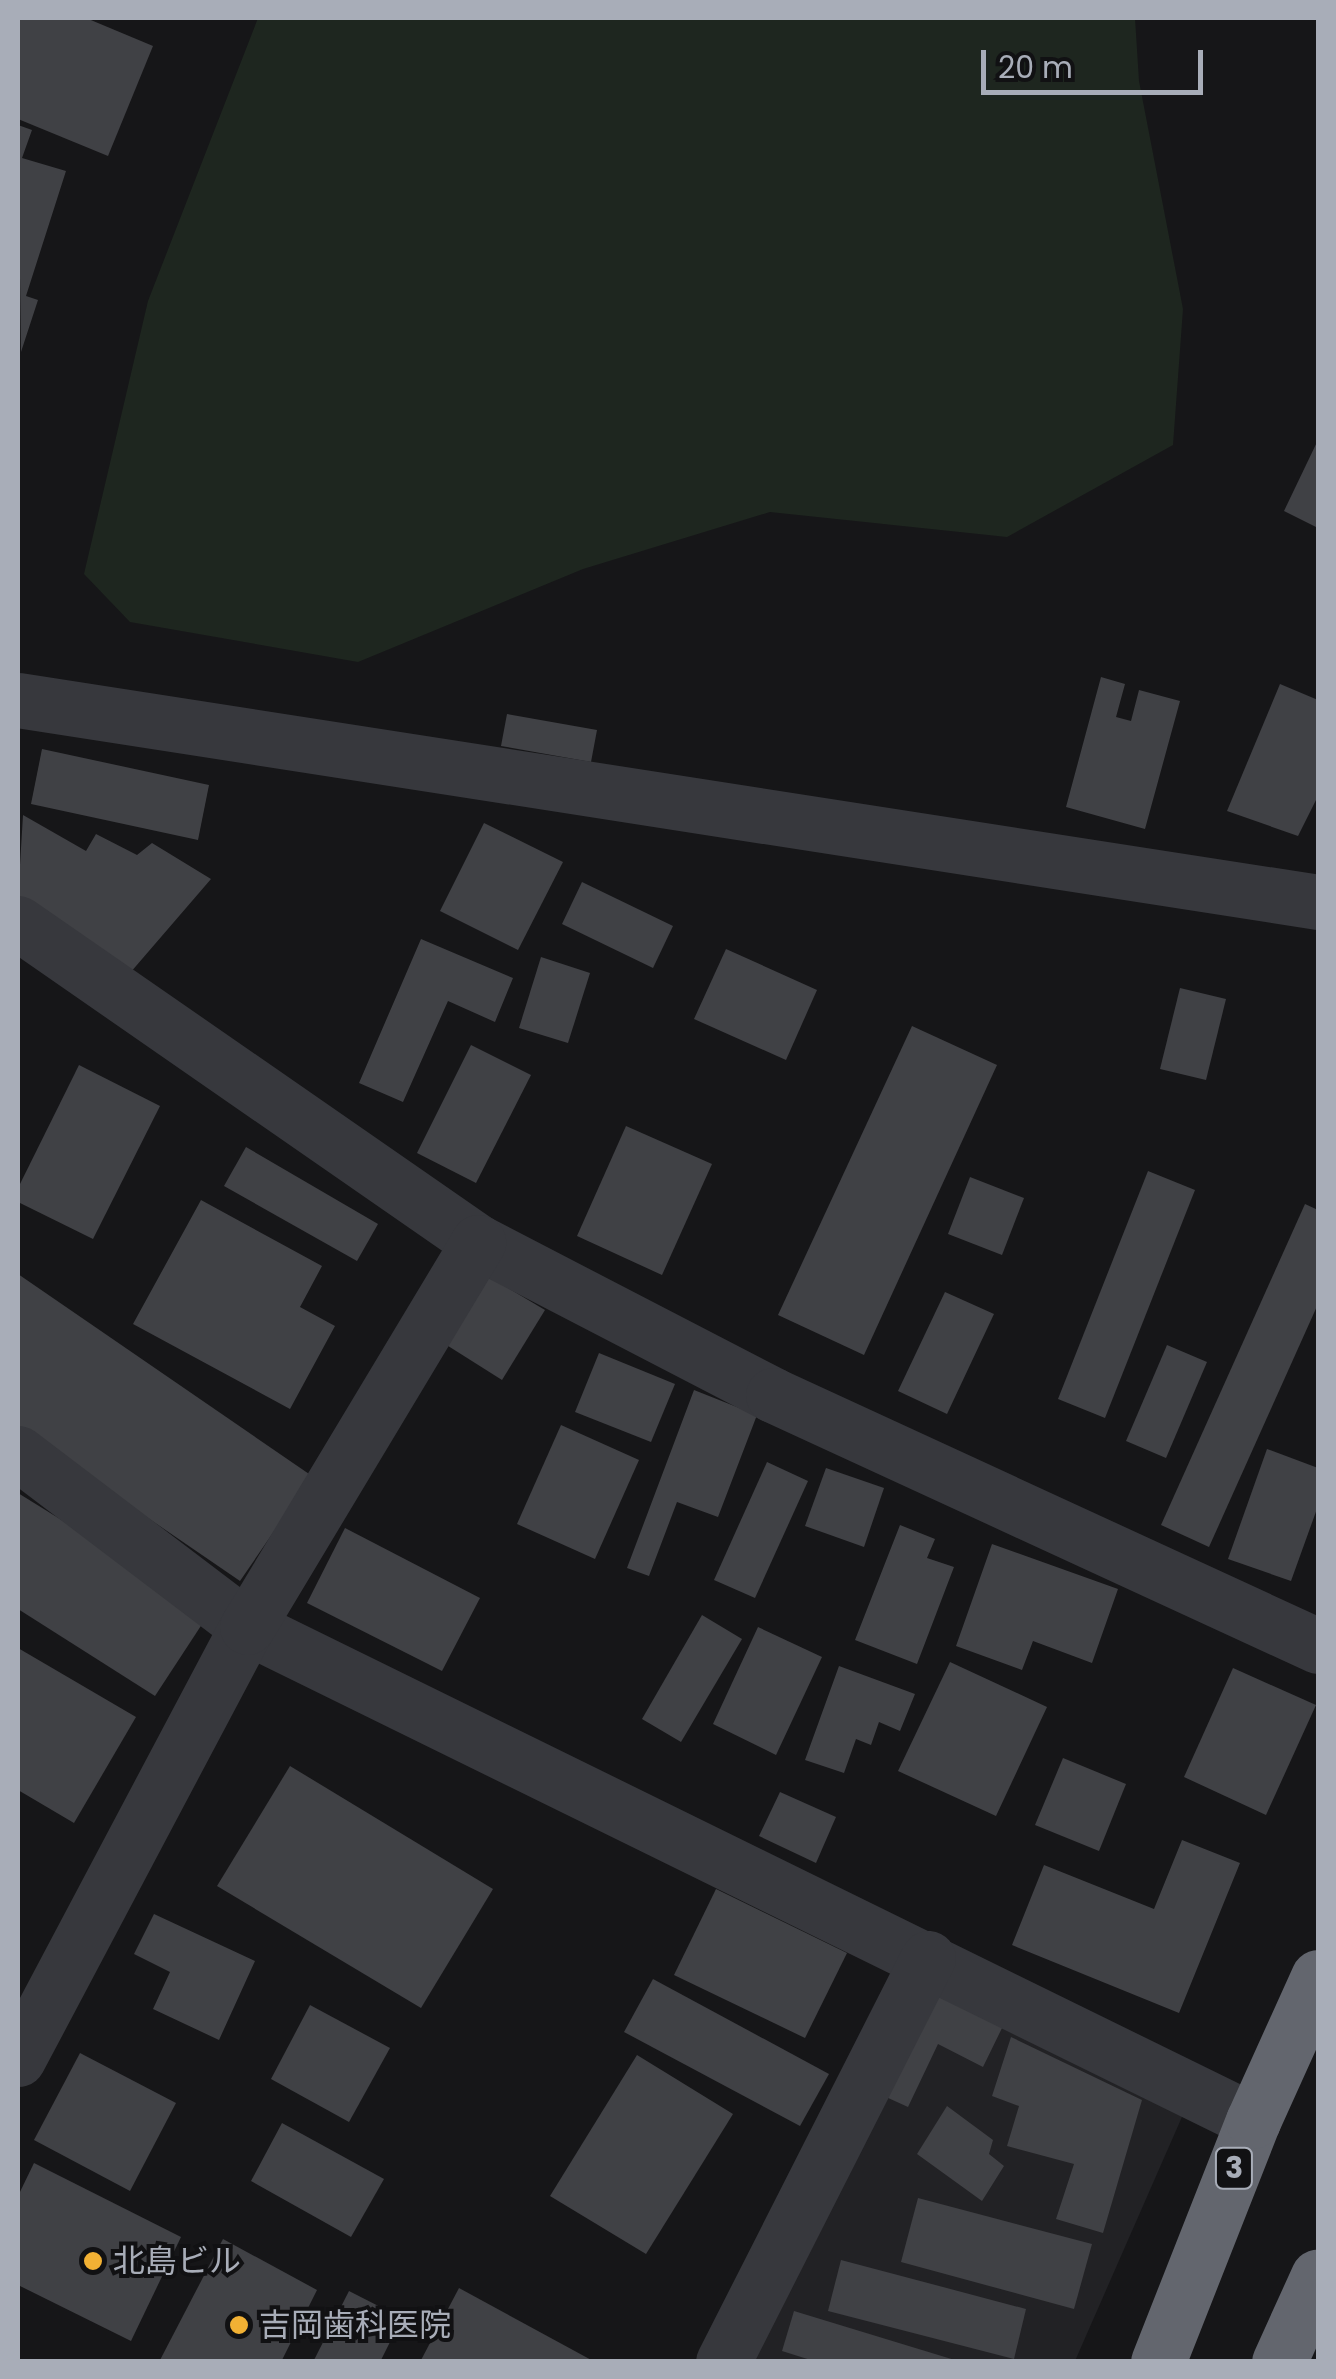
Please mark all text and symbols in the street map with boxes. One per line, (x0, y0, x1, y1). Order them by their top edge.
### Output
scale bar (986, 30, 1208, 92)
text: 20 m (998, 46, 1073, 89)
road number: 3 (1214, 2143, 1254, 2193)
place label: 北島ビル (113, 2242, 241, 2280)
marker: 北島ビル (82, 2250, 104, 2272)
place label: 吉岡歯科医院 (259, 2306, 451, 2344)
marker: 吉岡歯科医院 (228, 2314, 250, 2336)

